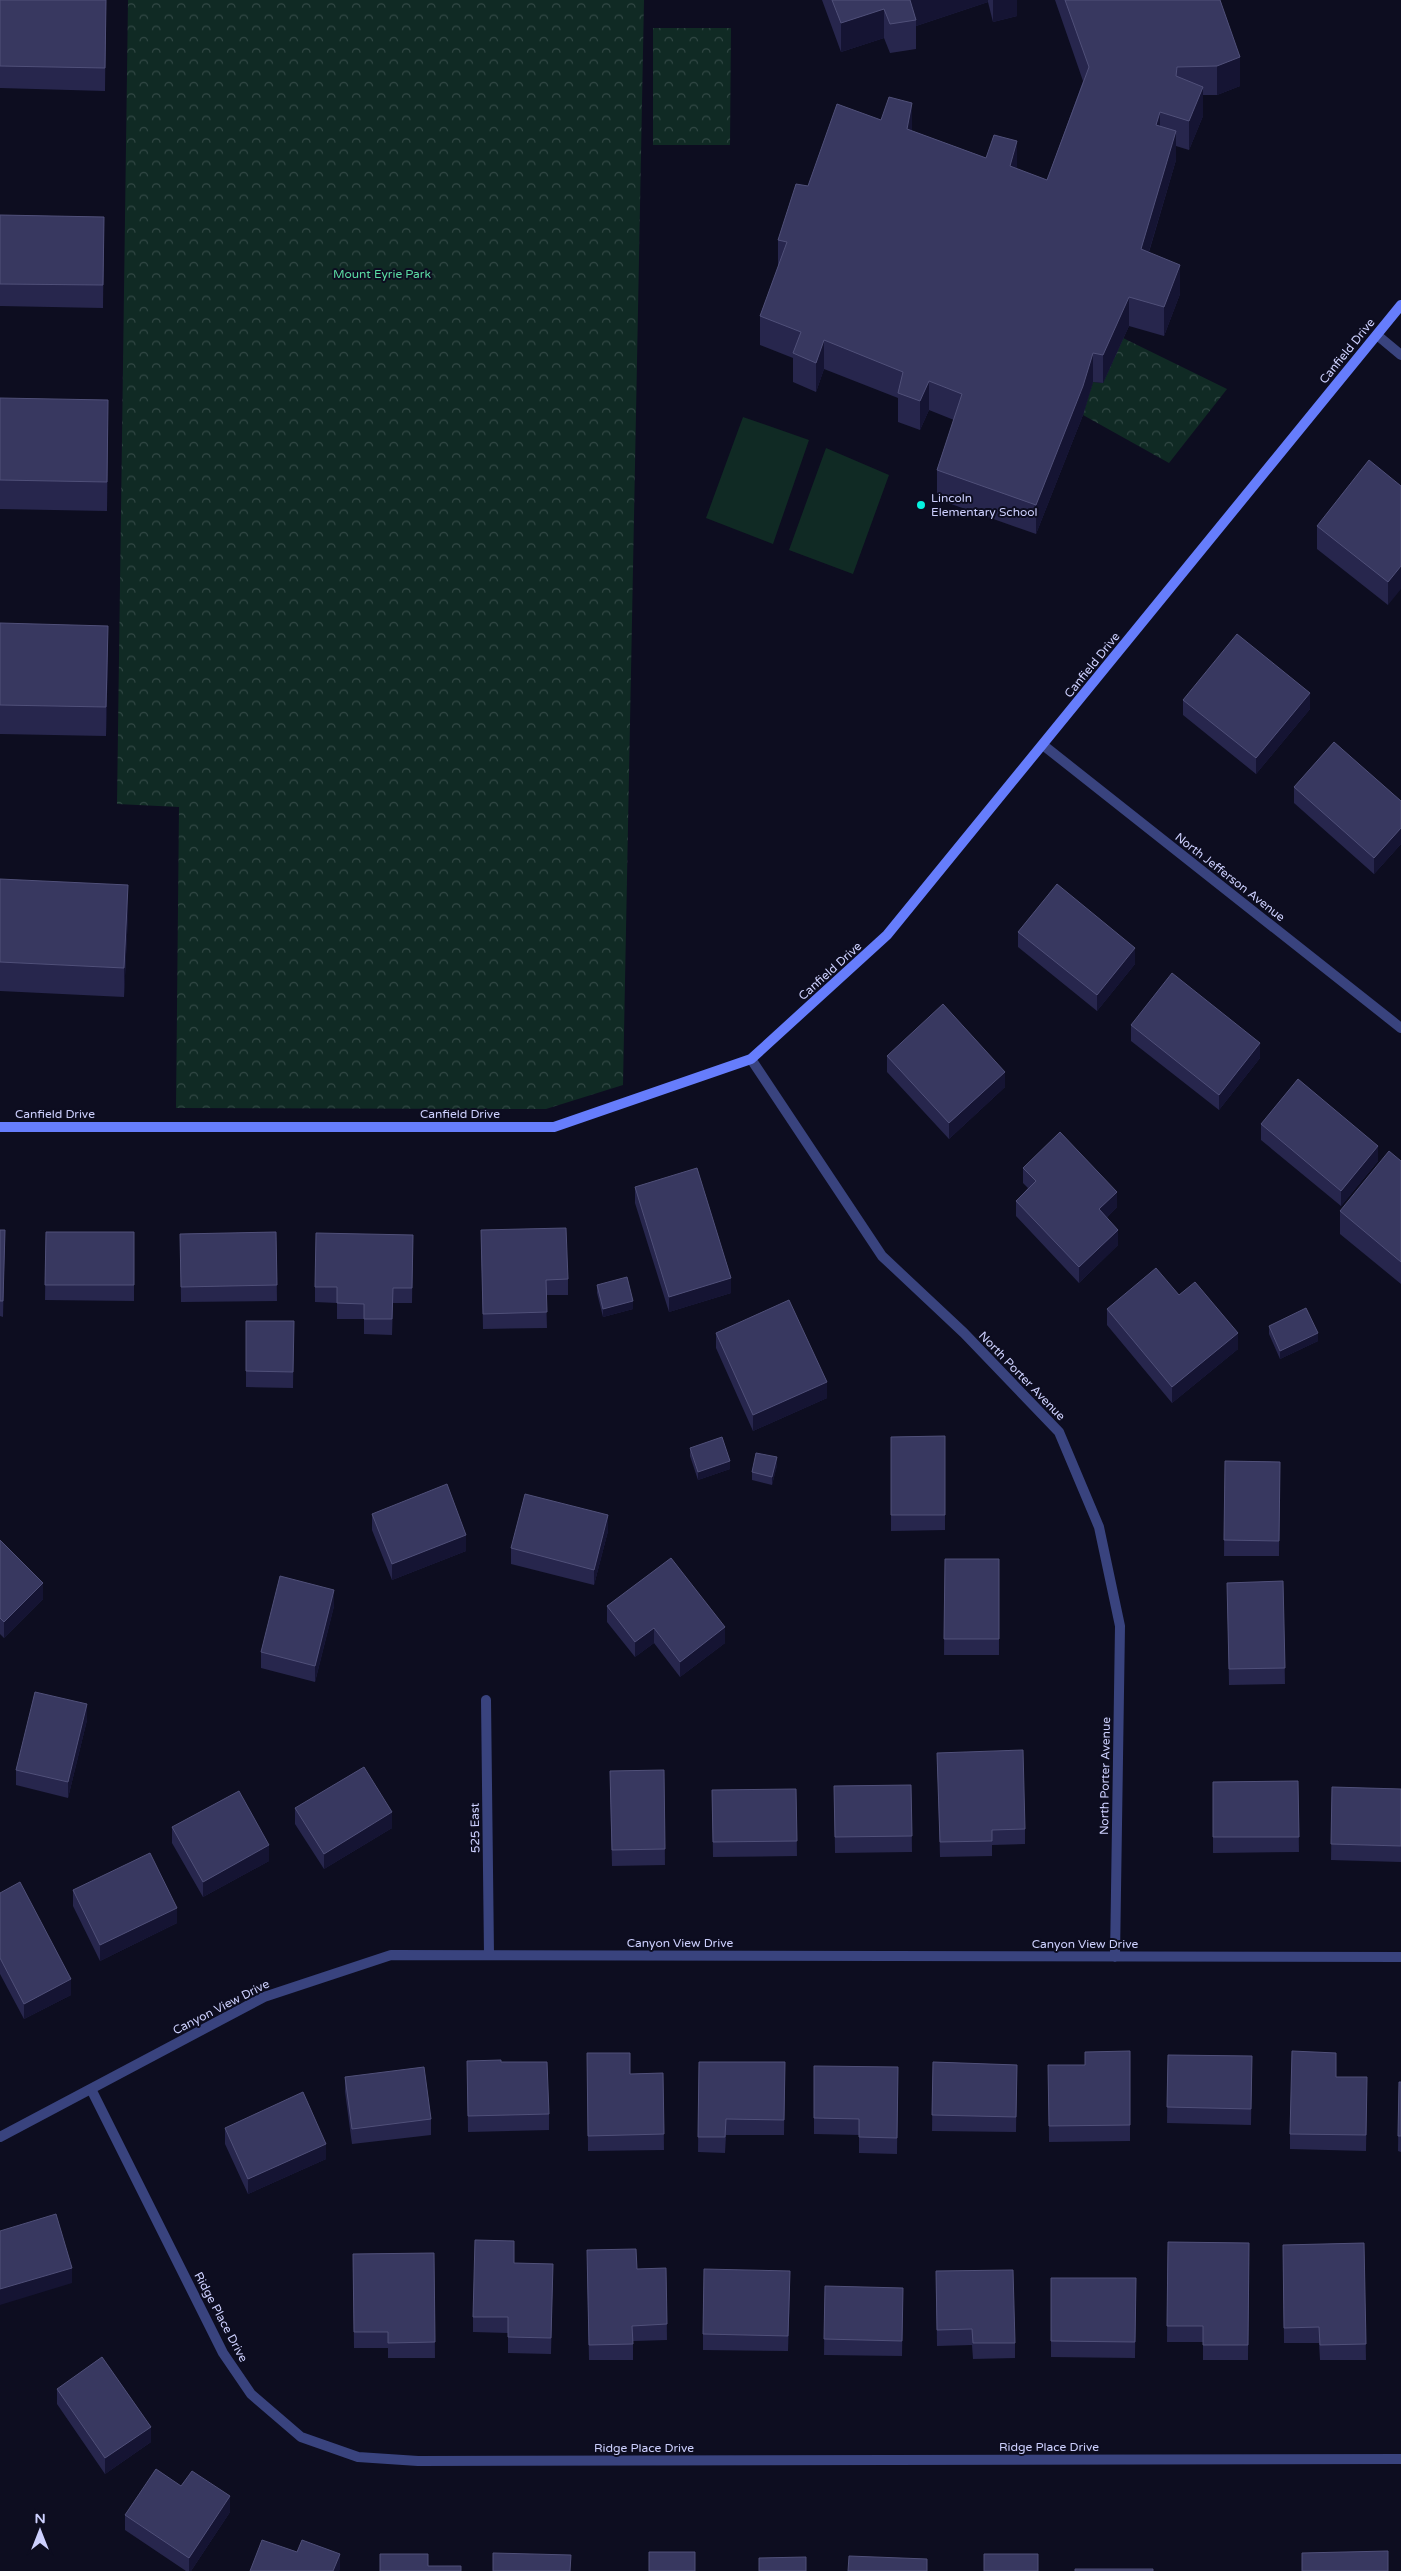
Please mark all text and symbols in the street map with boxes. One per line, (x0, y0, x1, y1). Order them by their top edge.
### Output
park label: Mount Eyrie Park (333, 267, 431, 281)
street label: Canfield Drive (1316, 315, 1378, 386)
place label: Lincoln Elementary School (931, 491, 1038, 519)
marker: Lincoln Elementary School (915, 499, 927, 511)
street label: Canfield Drive (1061, 629, 1123, 700)
street label: North Jefferson Avenue (1172, 830, 1288, 924)
street label: Canfield Drive (796, 939, 865, 1003)
street label: Canfield Drive (15, 1107, 95, 1121)
street label: Canfield Drive (420, 1107, 500, 1121)
street label: North Porter Avenue (976, 1329, 1068, 1423)
street label: North Porter Avenue (1097, 1717, 1113, 1835)
street label: 525 East (468, 1802, 482, 1853)
street label: Canyon View Drive (627, 1936, 733, 1950)
street label: Canyon View Drive (1032, 1937, 1138, 1951)
street label: Canyon View Drive (170, 1977, 272, 2037)
street label: Ridge Place Drive (191, 2270, 251, 2365)
street label: Ridge Place Drive (999, 2440, 1099, 2454)
street label: Ridge Place Drive (594, 2441, 694, 2455)
north arrow (15, 2506, 65, 2556)
text: N (34, 2510, 46, 2527)

